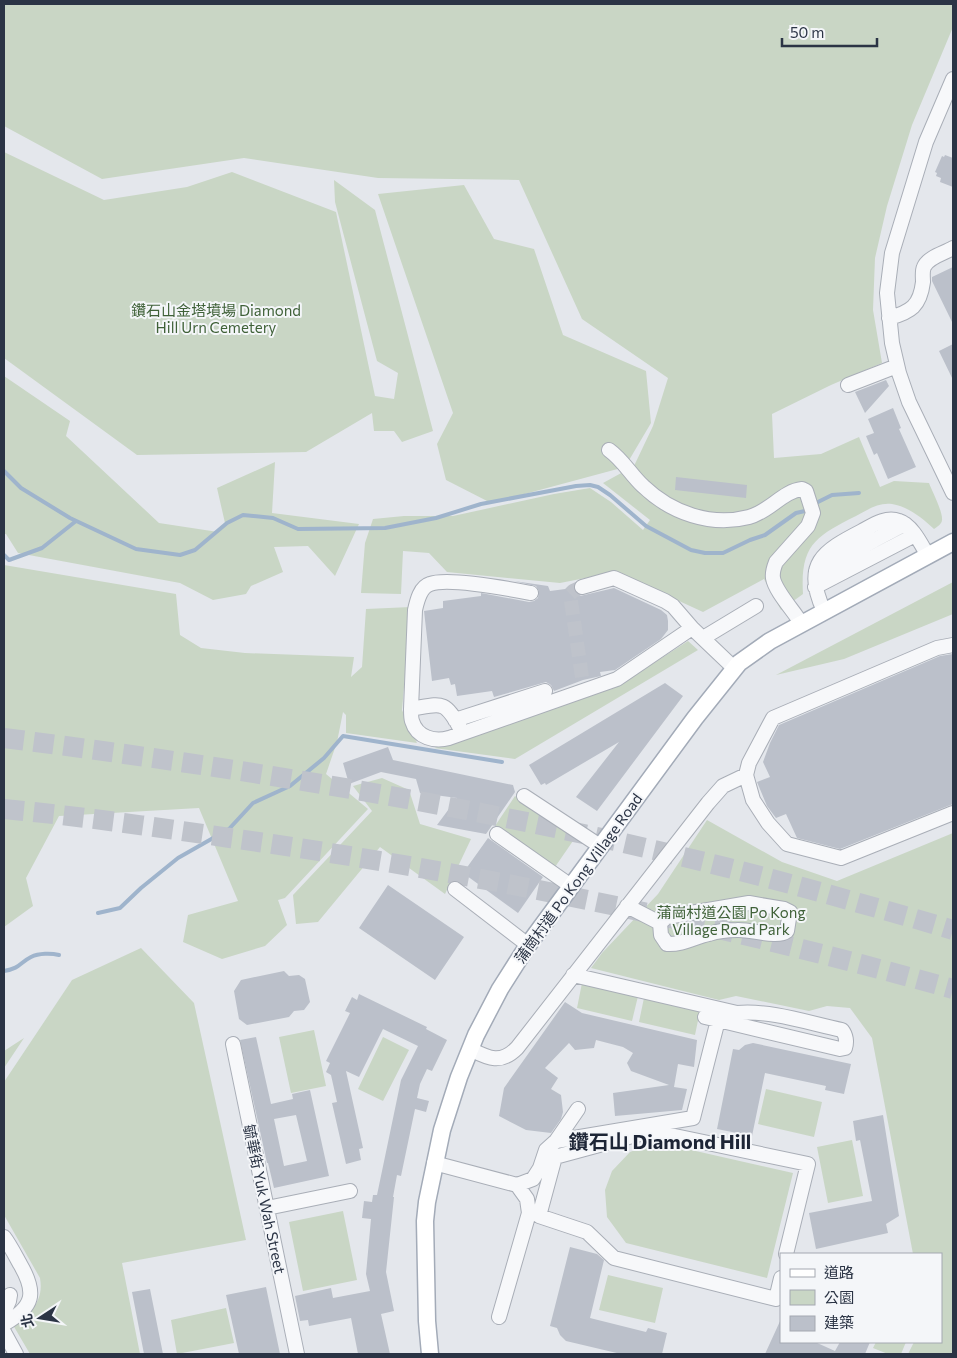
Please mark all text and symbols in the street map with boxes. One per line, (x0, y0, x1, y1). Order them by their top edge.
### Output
scale bar (782, 15, 877, 47)
text: 50 m (790, 23, 824, 41)
park label: 鑽石山金塔墳場 Diamond Hill Urn Cemetery (131, 301, 301, 336)
street label: 蒲崗村道 Po Kong Village Road (510, 790, 646, 966)
park label: 蒲崗村道公園 Po Kong Village Road Park (656, 903, 806, 938)
street label: 毓華街 Yuk Wah Street (240, 1123, 290, 1275)
district label: 鑽石山 Diamond Hill (569, 1129, 751, 1153)
legend (780, 1253, 942, 1343)
text: 道路 (824, 1263, 854, 1281)
text: 公園 (824, 1288, 854, 1306)
north arrow (15, 1293, 65, 1343)
text: 北 (17, 1312, 37, 1329)
text: 建築 (824, 1313, 854, 1331)

